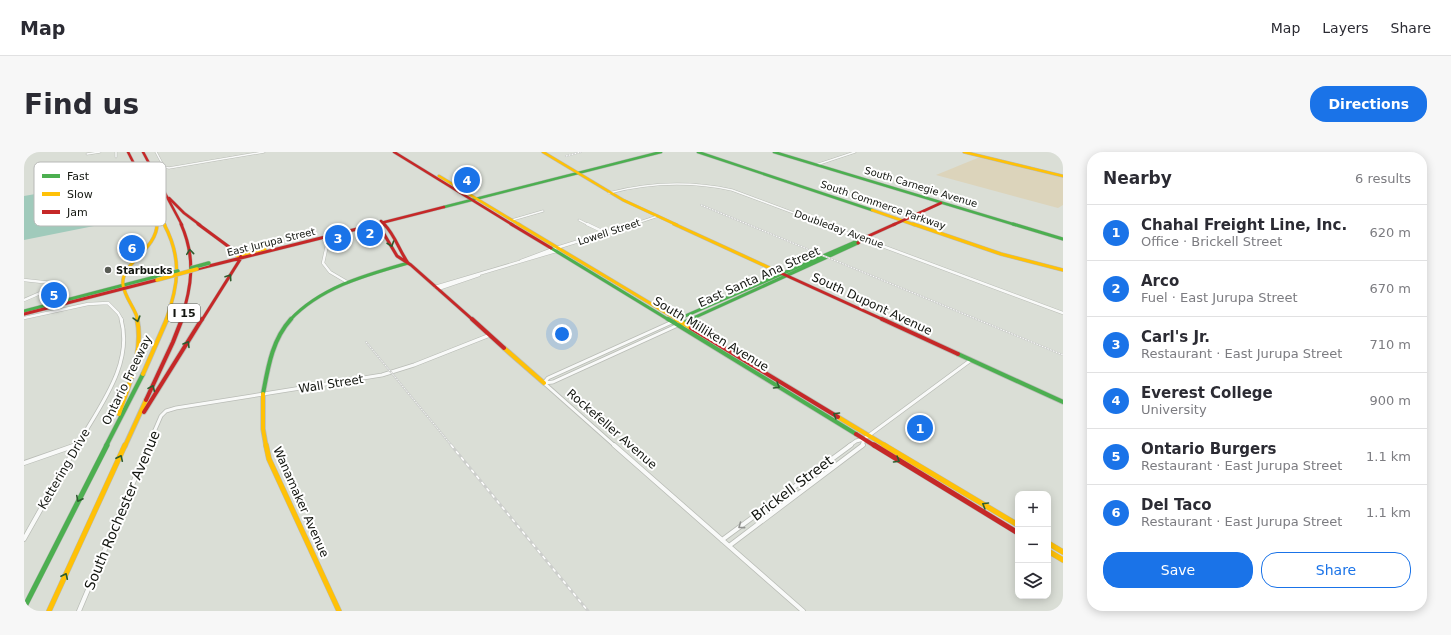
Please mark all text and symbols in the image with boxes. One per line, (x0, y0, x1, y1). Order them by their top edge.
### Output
text: Map (20, 17, 65, 39)
text: Map (1271, 20, 1300, 36)
text: Layers (1322, 20, 1369, 36)
text: Share (1391, 20, 1431, 36)
button: Directions (1310, 86, 1427, 122)
text: Find us (24, 88, 139, 121)
legend (34, 162, 166, 226)
pin: 4 (454, 165, 480, 195)
street label: South Carnegie Avenue (863, 165, 979, 209)
text: Nearby (1103, 168, 1172, 188)
text: Fast (67, 170, 90, 183)
text: 6 results (1355, 171, 1411, 186)
street label: South Commerce Parkway (819, 178, 947, 232)
text: Slow (67, 188, 93, 201)
text: Jam (66, 206, 88, 219)
street label: Doubleday Avenue (793, 208, 885, 250)
text: Chahal Freight Line, Inc. (1141, 216, 1347, 234)
street label: Lowell Street (576, 217, 642, 247)
pin: 2 (357, 218, 383, 248)
pin: 3 (325, 223, 351, 253)
text: 1 (1111, 225, 1121, 240)
text: 620 m (1369, 225, 1411, 240)
street label: East Jurupa Street (226, 226, 316, 258)
pin: 6 (119, 233, 145, 263)
text: Office · Brickell Street (1141, 234, 1282, 249)
one-way arrow (386, 240, 394, 247)
street label: East Santa Ana Street (696, 244, 822, 310)
one-way arrow (186, 249, 195, 255)
marker: Starbucks (103, 265, 113, 275)
place label: Starbucks (116, 265, 173, 276)
street label: South Dupont Avenue (810, 270, 934, 338)
text: Arco (1141, 272, 1179, 290)
one-way arrow (224, 274, 232, 281)
pin: 5 (41, 280, 67, 310)
text: 2 (1111, 281, 1121, 296)
text: 670 m (1369, 281, 1411, 296)
text: Fuel · East Jurupa Street (1141, 290, 1298, 305)
street label: South Milliken Avenue (651, 294, 771, 374)
road number: I 15 (168, 304, 200, 322)
one-way arrow (132, 315, 141, 322)
your location (552, 324, 572, 344)
text: Carl's Jr. (1141, 328, 1210, 346)
street label: Ontario Freeway (99, 333, 155, 427)
text: 3 (1111, 337, 1121, 352)
text: 710 m (1369, 337, 1411, 352)
one-way arrow (182, 341, 189, 348)
text: Restaurant · East Jurupa Street (1141, 346, 1342, 361)
street label: Wall Street (298, 372, 365, 396)
one-way arrow (773, 382, 780, 389)
text: Everest College (1141, 384, 1273, 402)
one-way arrow (147, 385, 155, 393)
street label: Rockefeller Avenue (564, 386, 660, 472)
text: 4 (1111, 393, 1121, 408)
text: 900 m (1369, 393, 1411, 408)
text: University (1141, 402, 1207, 417)
one-way arrow (833, 413, 840, 420)
pin: 1 (907, 413, 933, 443)
street label: Kettering Drive (35, 426, 93, 512)
street label: South Rochester Avenue (81, 428, 163, 592)
text: Ontario Burgers (1141, 440, 1277, 458)
street label: Wanamaker Avenue (270, 444, 332, 560)
text: 5 (1111, 449, 1121, 464)
text: 1.1 km (1366, 449, 1411, 464)
street label: Brickell Street (748, 452, 836, 524)
one-way arrow (115, 454, 123, 462)
one-way arrow (893, 455, 900, 462)
text: Restaurant · East Jurupa Street (1141, 458, 1342, 473)
map controls (1015, 491, 1051, 599)
button: + (1015, 491, 1051, 527)
one-way arrow (76, 495, 84, 502)
text: Del Taco (1141, 496, 1212, 514)
one-way arrow (982, 502, 989, 510)
text: 6 (1111, 505, 1121, 520)
text: 1.1 km (1366, 505, 1411, 520)
text: Restaurant · East Jurupa Street (1141, 514, 1342, 529)
one-way arrow (738, 521, 745, 528)
button: − (1015, 527, 1051, 563)
button: Save (1103, 552, 1253, 588)
button: Share (1261, 552, 1411, 588)
button: layers (1015, 563, 1051, 599)
one-way arrow (60, 572, 68, 580)

